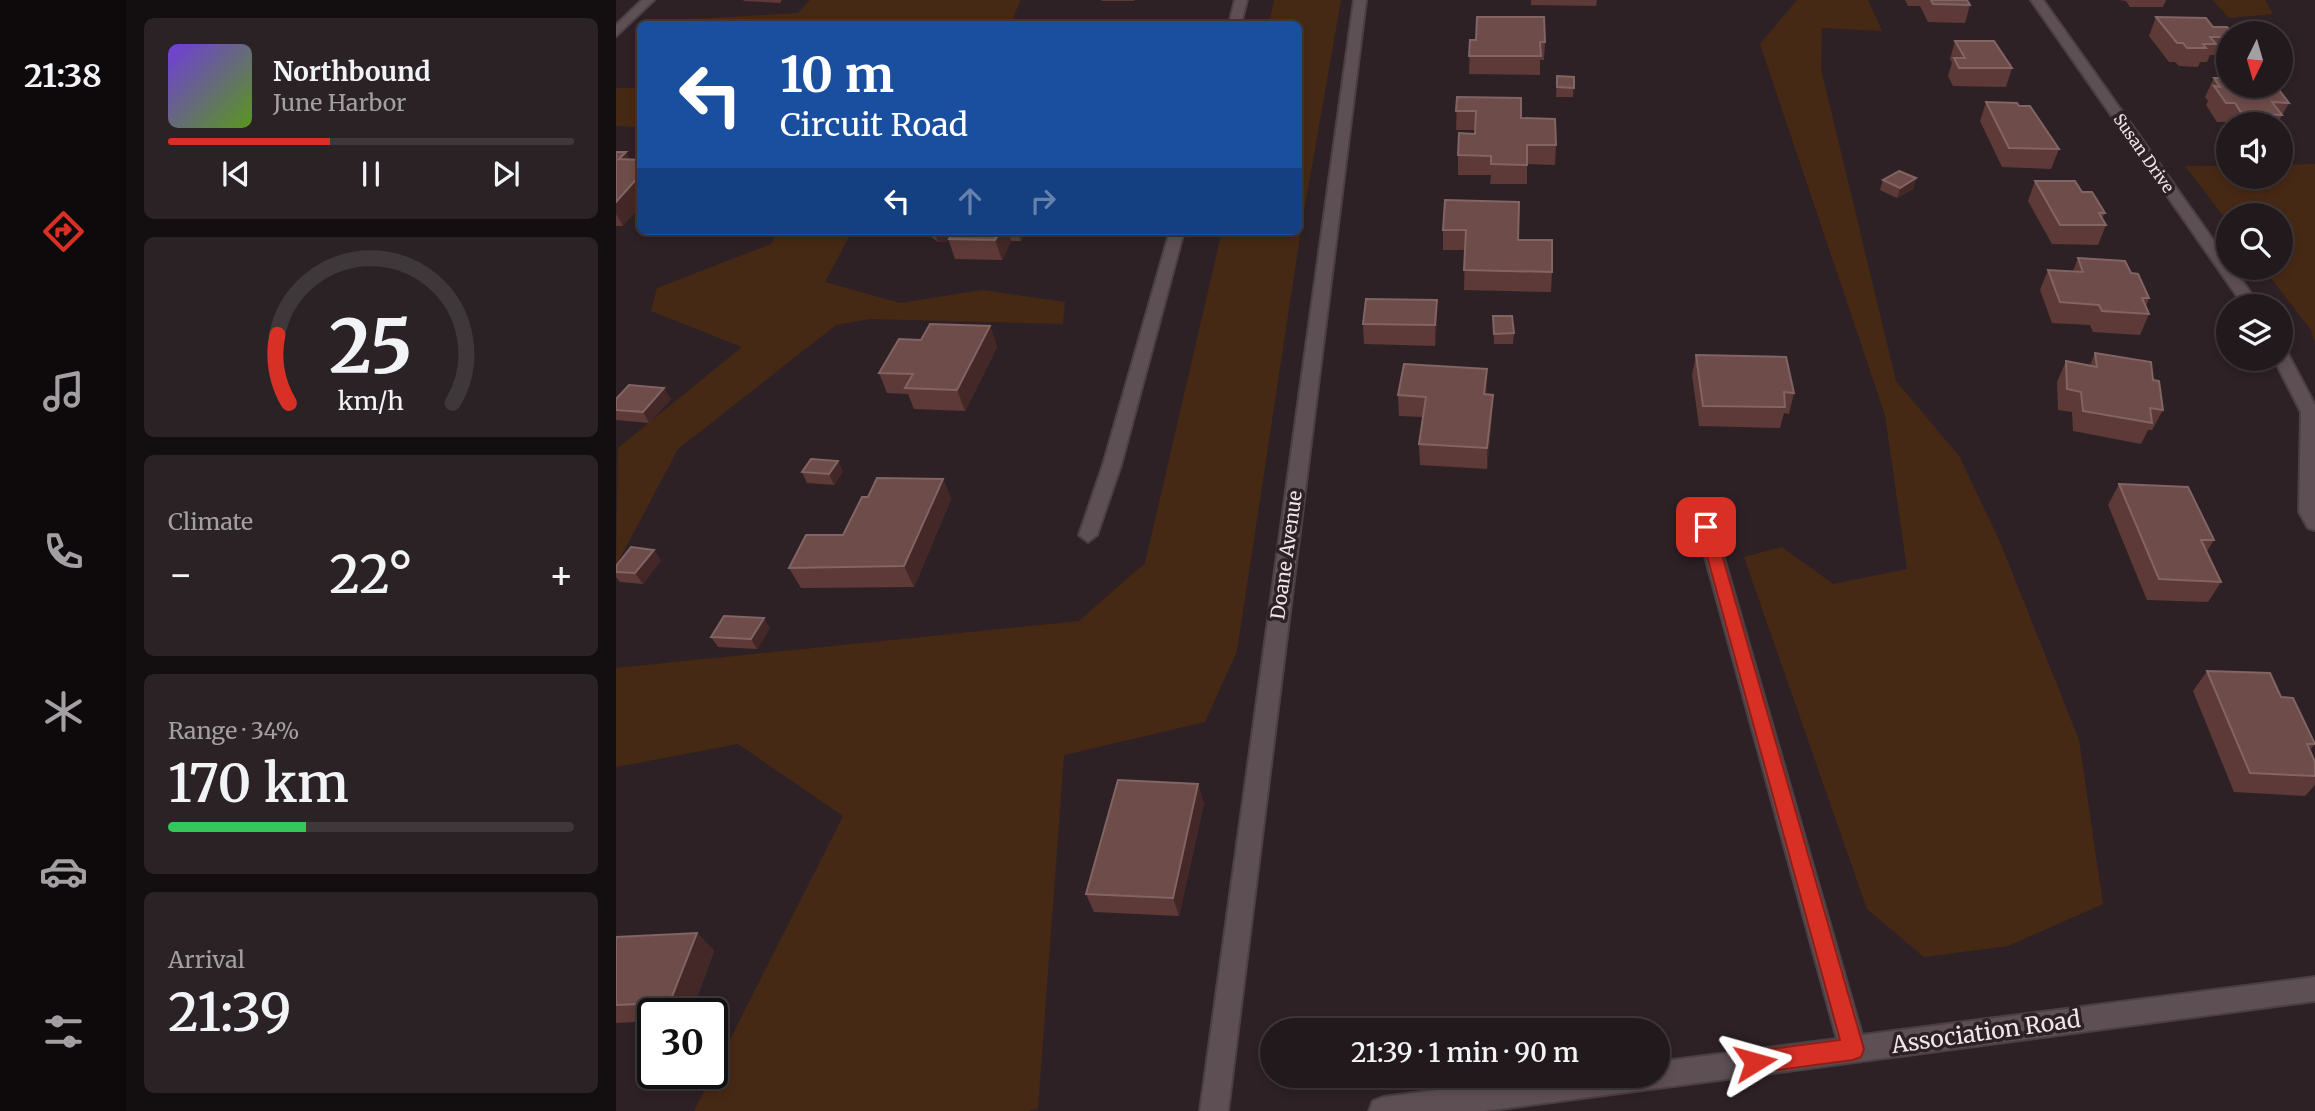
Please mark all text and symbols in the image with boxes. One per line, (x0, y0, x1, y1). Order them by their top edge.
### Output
north arrow (2216, 21, 2292, 98)
map controls (2216, 21, 2293, 371)
text: 10 m (780, 44, 894, 105)
icon: left (665, 49, 756, 140)
text: Northbound (273, 55, 431, 88)
text: 21:38 (24, 56, 102, 96)
text: June Harbor (273, 88, 406, 117)
text: Circuit Road (780, 105, 968, 145)
street label: Susan Drive (2109, 110, 2179, 196)
button: sound (2216, 112, 2293, 189)
icon: previous (217, 155, 255, 193)
icon: pause (352, 155, 390, 193)
icon: next (487, 155, 525, 193)
icon: left (878, 182, 916, 220)
icon: ahead (951, 182, 989, 220)
icon: right (1024, 182, 1062, 220)
button: search (2216, 203, 2293, 280)
icon: directions (39, 207, 88, 256)
button: layers (2216, 294, 2293, 371)
text: 25 (329, 301, 413, 393)
icon: music (39, 367, 88, 416)
text: km/h (338, 385, 404, 417)
street label: Doane Avenue (1265, 489, 1307, 621)
pin (1676, 497, 1736, 557)
text: Climate (168, 507, 253, 536)
icon: arrive (1687, 508, 1725, 546)
icon: phone (39, 527, 88, 576)
text: 22° (329, 542, 413, 607)
text: − (168, 551, 193, 598)
text: + (549, 551, 574, 598)
icon: climate (39, 687, 88, 736)
text: Range · 34% (168, 716, 299, 745)
text: 170 km (168, 751, 349, 816)
icon: car (39, 847, 88, 896)
text: Arrival (168, 945, 245, 974)
text: 21:39 (168, 980, 291, 1045)
speed limit sign: 30 (637, 998, 728, 1089)
street label: Association Road (1889, 1004, 2082, 1059)
icon: filters (39, 1007, 88, 1056)
position arrow (1718, 1025, 1792, 1099)
text: 21:39 · 1 min · 90 m (1351, 1036, 1579, 1069)

